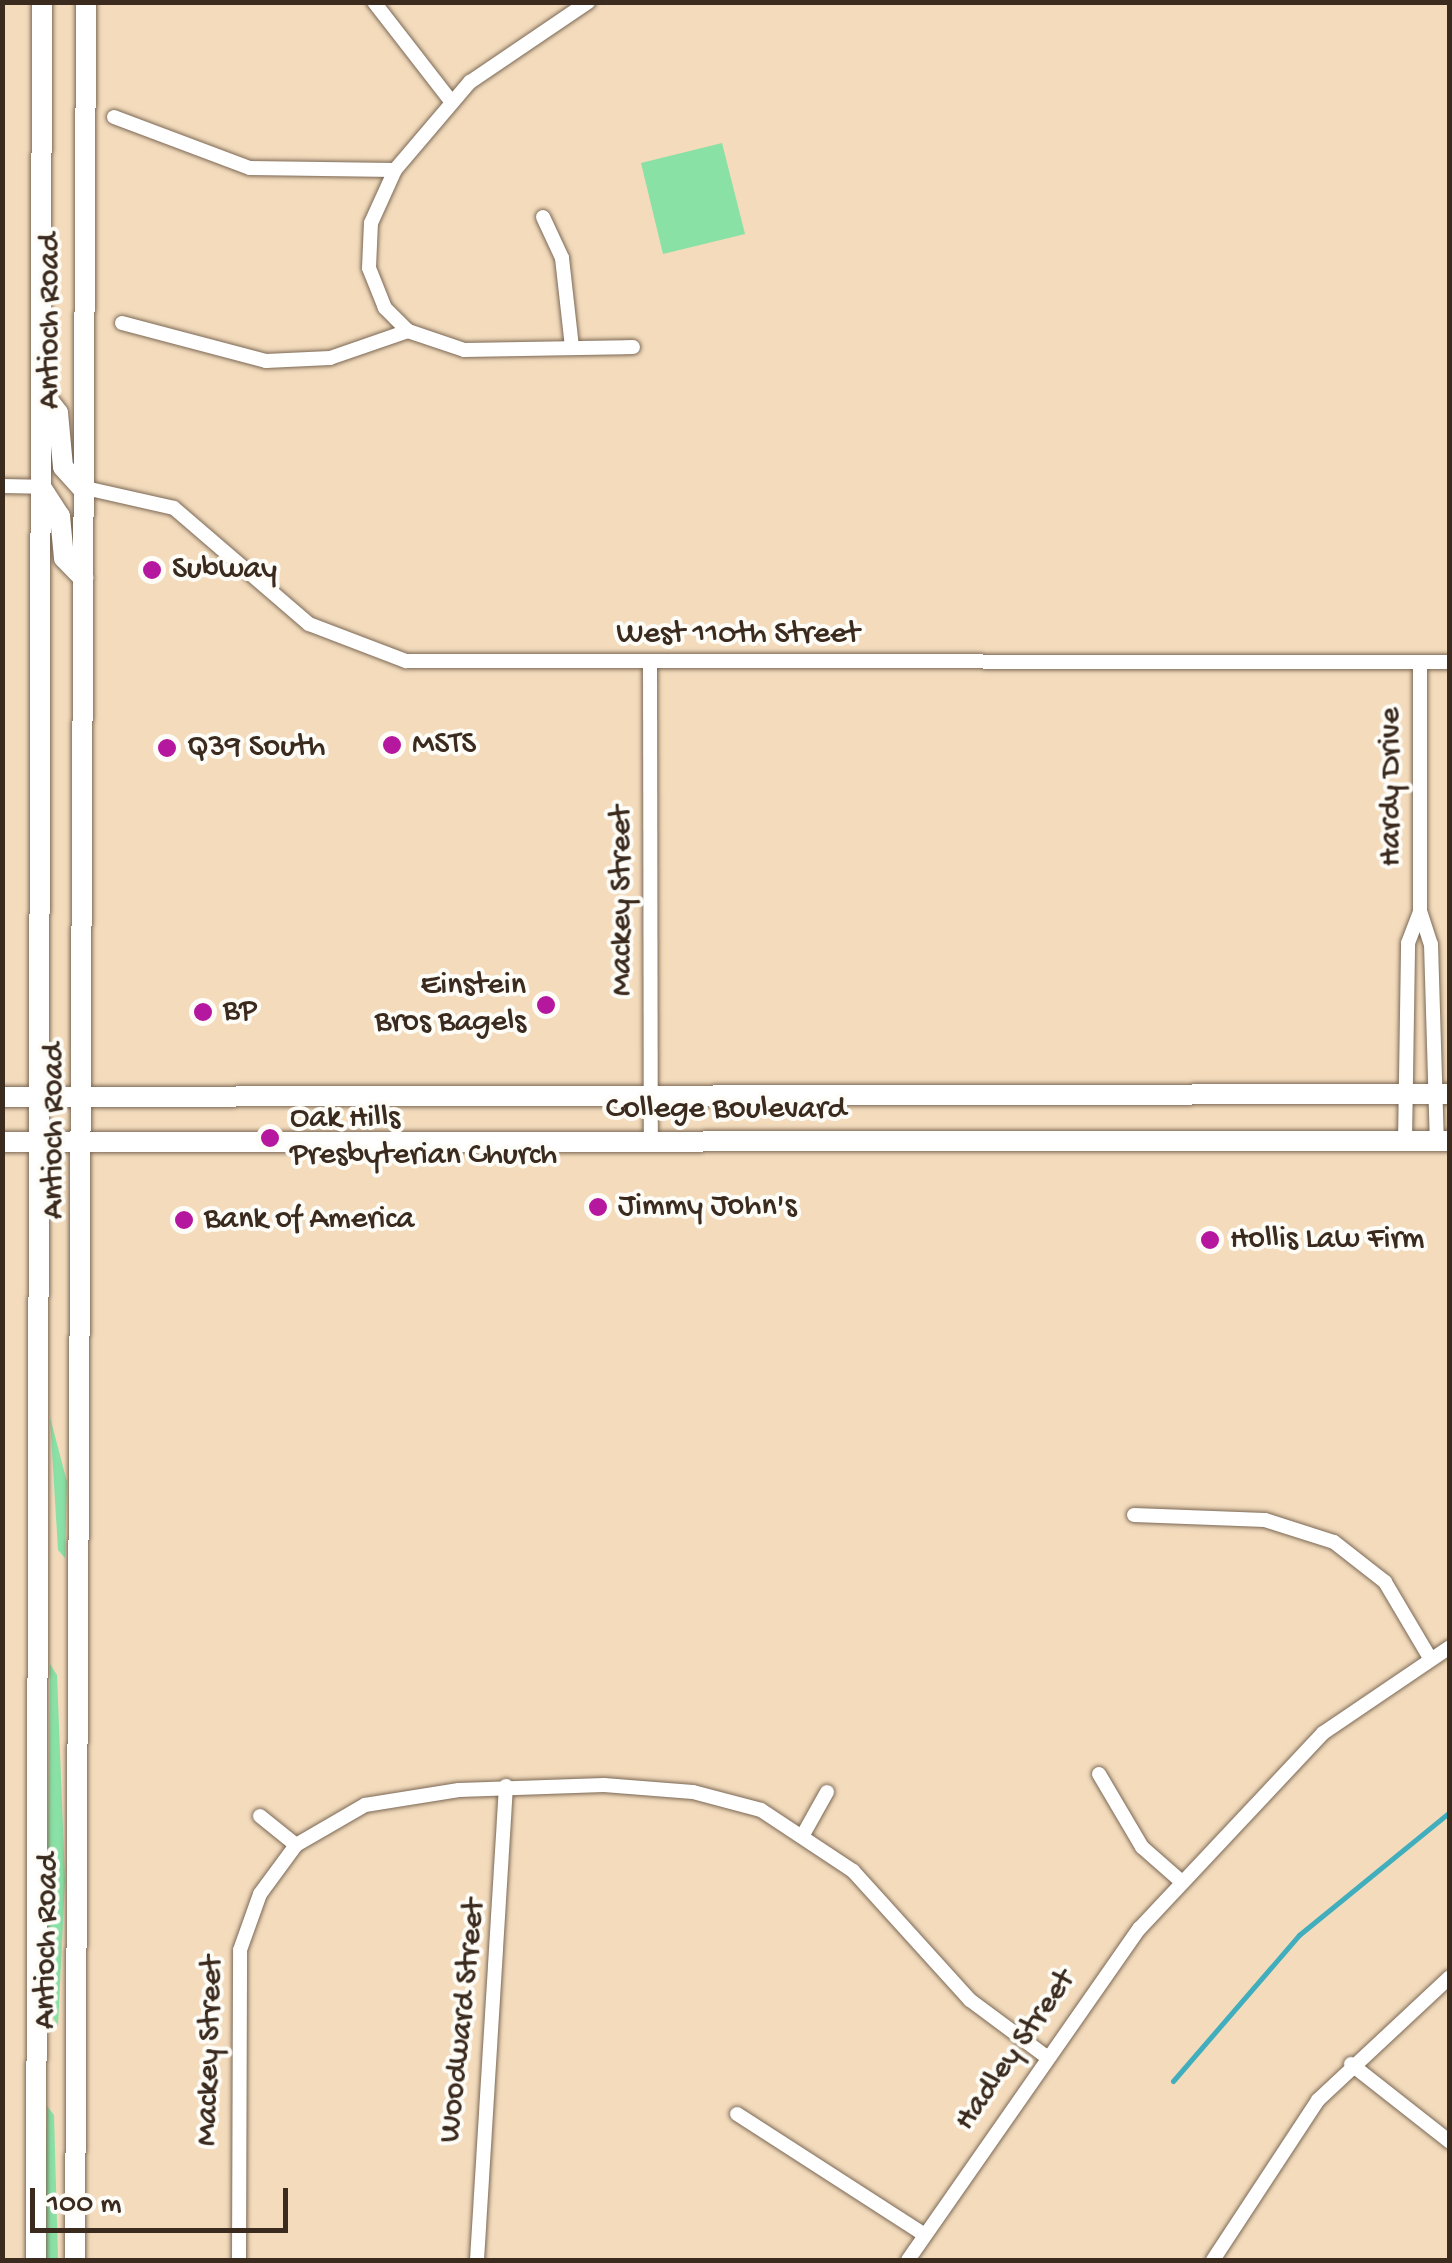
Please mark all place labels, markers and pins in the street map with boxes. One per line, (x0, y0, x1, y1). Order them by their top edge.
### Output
place label: Subway (172, 551, 277, 589)
marker: Subway (141, 559, 163, 581)
place label: MSTS (412, 726, 476, 764)
place label: Q39 South (187, 729, 325, 767)
marker: MSTS (381, 734, 403, 756)
marker: Q39 South (156, 737, 178, 759)
place label: Einstein Bros Bagels (375, 968, 526, 1043)
place label: BP (223, 993, 257, 1031)
marker: Einstein Bros Bagels (535, 994, 557, 1016)
marker: BP (192, 1001, 214, 1023)
place label: Oak Hills Presbyterian Church (290, 1101, 557, 1176)
marker: Oak Hills Presbyterian Church (259, 1127, 281, 1149)
place label: Jimmy John's (618, 1188, 797, 1226)
marker: Jimmy John's (587, 1196, 609, 1218)
place label: Bank of America (204, 1201, 414, 1239)
marker: Bank of America (173, 1209, 195, 1231)
place label: Hollis Law Firm (1230, 1221, 1424, 1259)
marker: Hollis Law Firm (1199, 1229, 1221, 1251)

